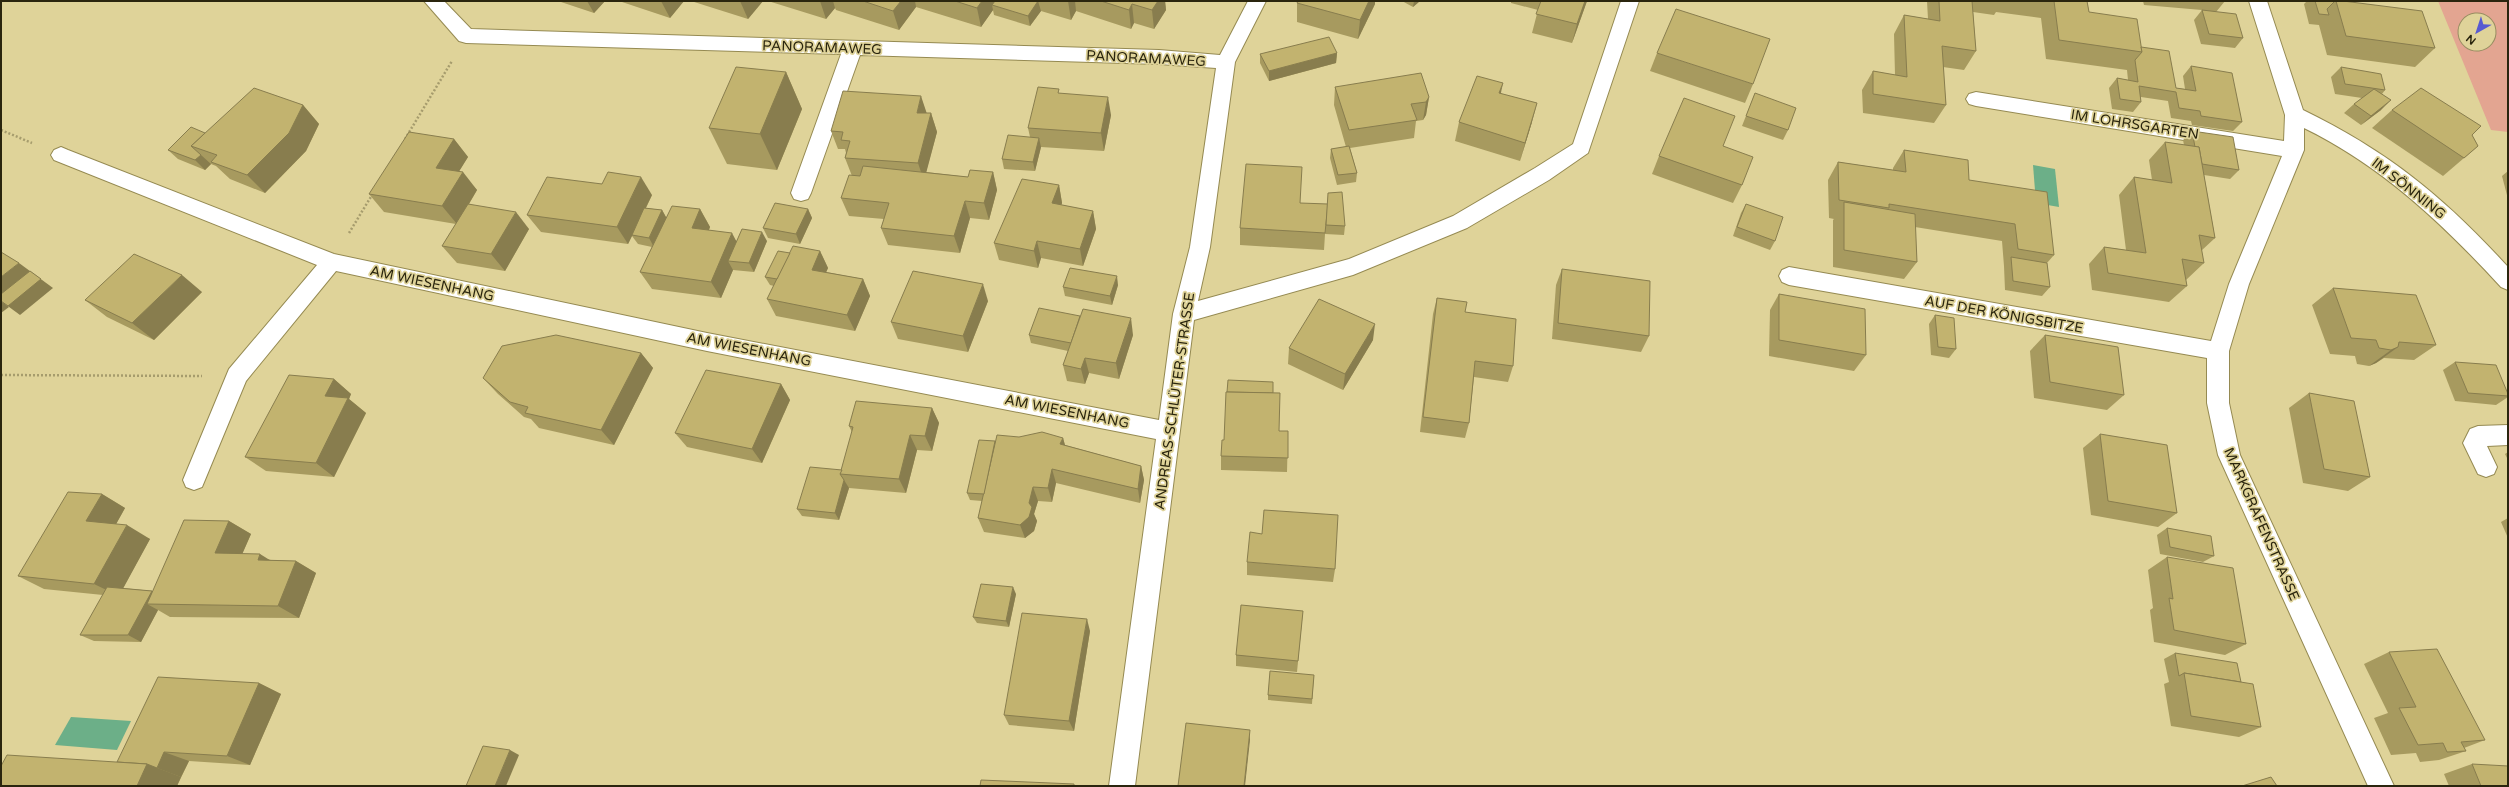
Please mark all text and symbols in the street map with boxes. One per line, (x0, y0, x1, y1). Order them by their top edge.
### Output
north arrow (2457, 12, 2497, 52)
text: N (2463, 32, 2479, 47)
street label: PANORAMAWEG (762, 37, 882, 58)
street label: PANORAMAWEG (1086, 47, 1206, 70)
street label: IM LOHRSGARTEN (2070, 106, 2200, 143)
street label: IM SÖNNING (2368, 154, 2449, 223)
street label: AM WIESENHANG (368, 262, 495, 305)
street label: ANDREAS-SCHLÜTER-STRASSE (1151, 291, 1198, 511)
street label: AUF DER KÖNIGSBITZE (1923, 292, 2085, 337)
street label: AM WIESENHANG (685, 329, 813, 370)
street label: AM WIESENHANG (1003, 391, 1131, 432)
street label: MARKGRAFENSTRASSE (2220, 445, 2303, 603)

